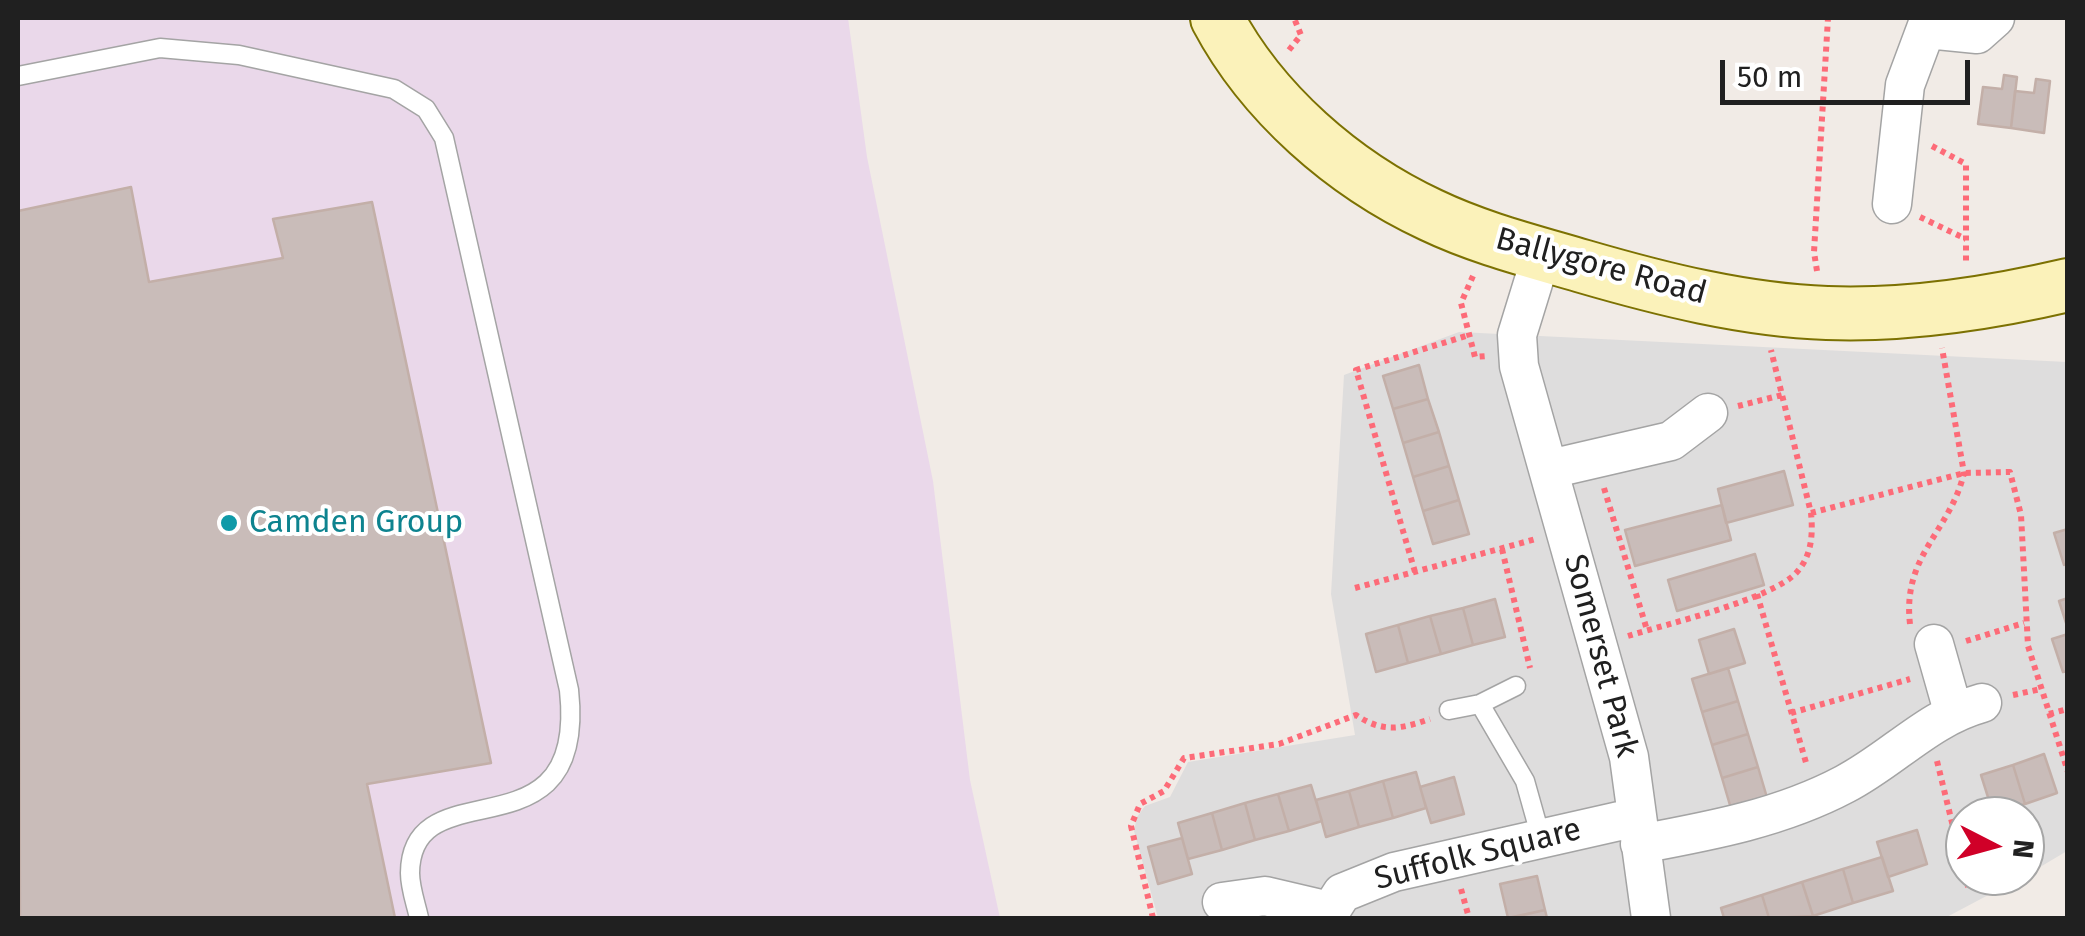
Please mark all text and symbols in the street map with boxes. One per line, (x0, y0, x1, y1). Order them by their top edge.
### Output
scale bar (1725, 40, 1975, 102)
text: 50 m (1737, 59, 1802, 95)
street label: Ballygore Road (1491, 220, 1711, 314)
place label: Camden Group (249, 504, 463, 542)
marker: Camden Group (218, 512, 240, 534)
street label: Somerset Park (1555, 550, 1645, 762)
north arrow (1945, 796, 2045, 896)
street label: Suffolk Square (1371, 811, 1585, 899)
text: N (2006, 838, 2041, 860)

